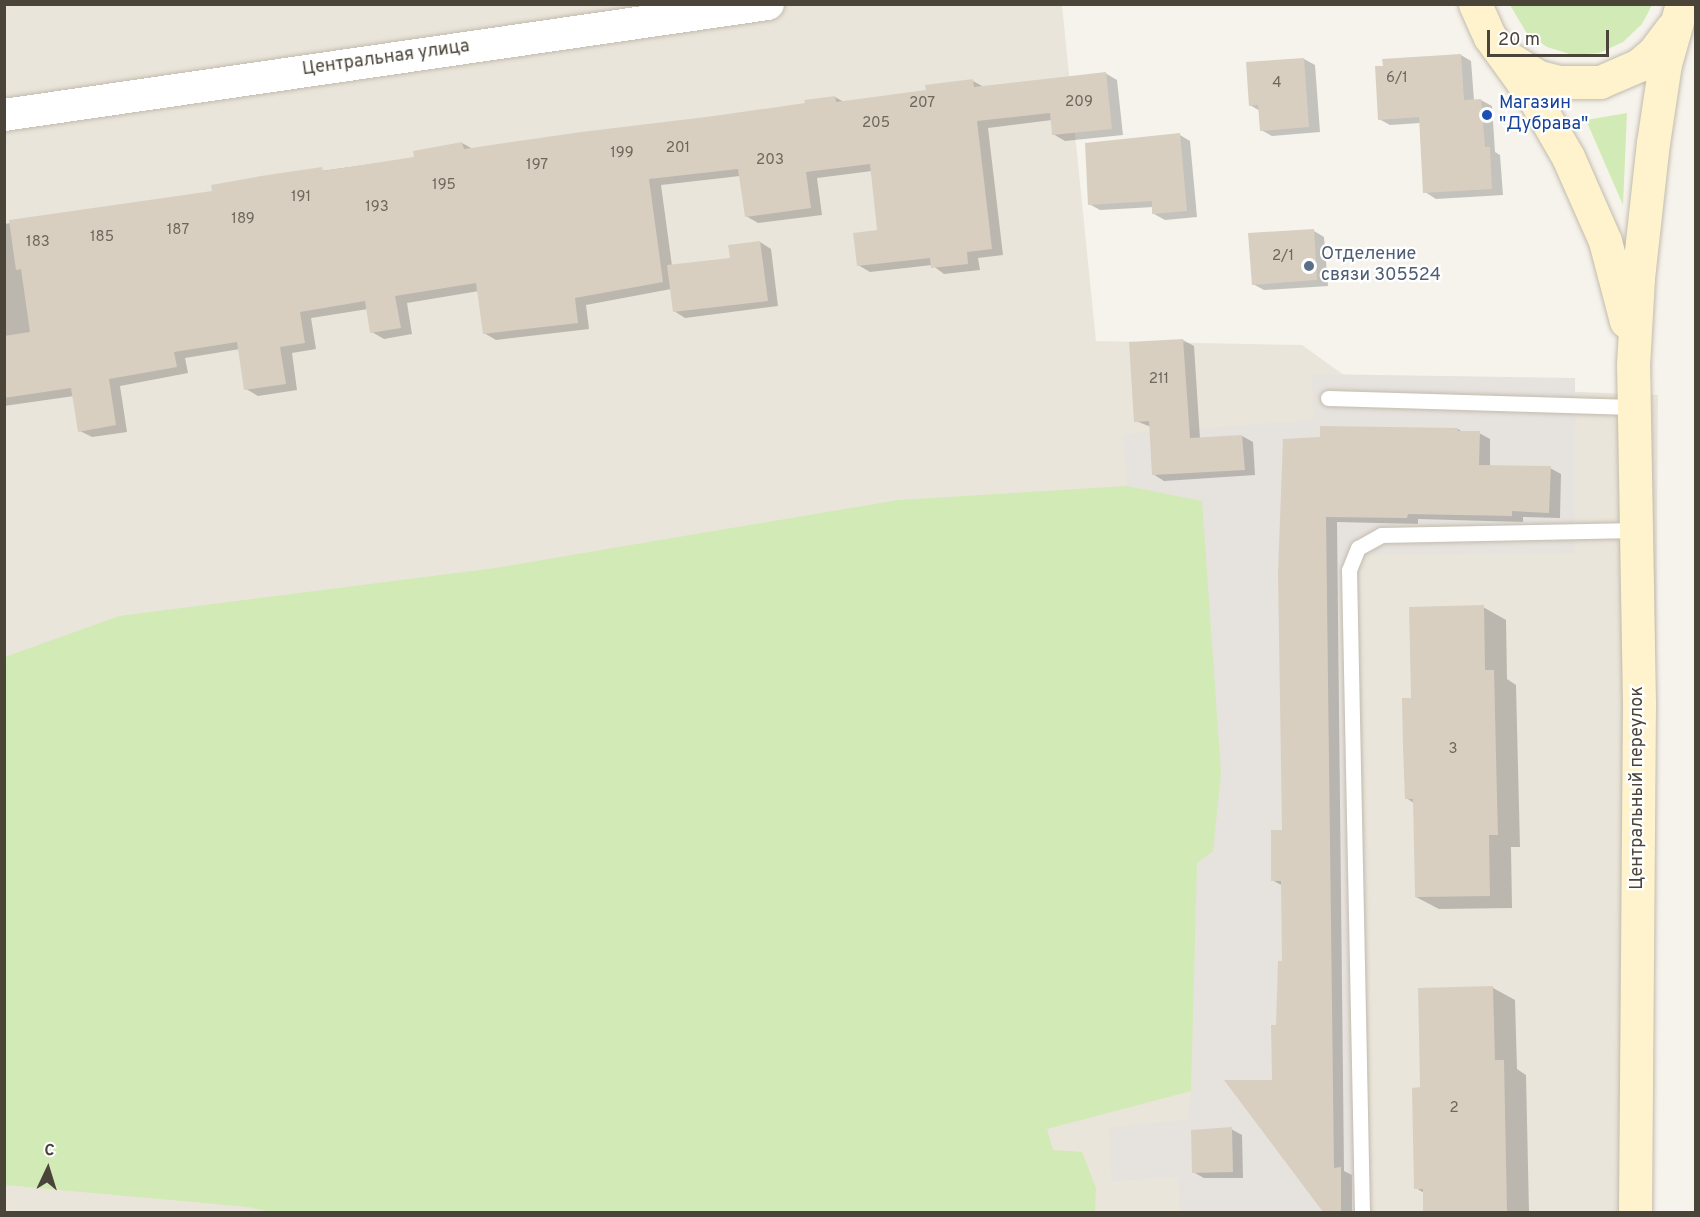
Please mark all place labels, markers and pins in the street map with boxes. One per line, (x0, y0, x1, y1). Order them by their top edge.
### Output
place label: Магазин "Дубрава" (1499, 94, 1588, 136)
marker: Магазин "Дубрава" (1480, 108, 1494, 122)
place label: Отделение связи 305524 (1321, 245, 1441, 288)
marker: Отделение связи 305524 (1302, 259, 1316, 273)

